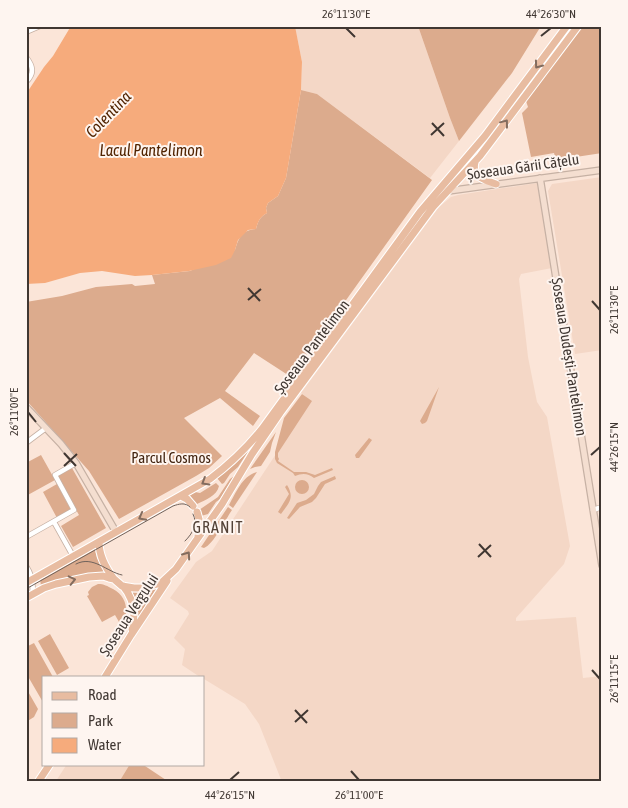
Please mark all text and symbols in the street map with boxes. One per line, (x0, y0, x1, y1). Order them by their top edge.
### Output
text: 26°11'30"E (322, 7, 370, 21)
text: 44°26'30"N (526, 7, 576, 21)
one-way arrow (534, 60, 544, 69)
water label: Colentina (82, 87, 135, 141)
one-way arrow (500, 120, 508, 129)
water label: Lacul Pantelimon (99, 141, 203, 159)
street label: Șoseaua Gării Cățelu (466, 150, 580, 183)
street label: Șoseaua Dudești-Pantelimon (549, 277, 590, 437)
text: 26°11'30"E (607, 286, 621, 334)
street label: Șoseaua Pantelimon (271, 296, 353, 397)
text: 26°11'00"E (7, 388, 21, 436)
text: 44°26'15"N (607, 422, 621, 472)
park label: Parcul Cosmos (131, 449, 211, 466)
one-way arrow (201, 476, 210, 486)
one-way arrow (138, 511, 147, 521)
district label: GRANIT (193, 518, 243, 536)
one-way arrow (181, 552, 190, 561)
street label: Șoseaua Vergului (96, 570, 162, 659)
one-way arrow (67, 575, 76, 586)
text: 26°11'15"E (607, 655, 621, 703)
legend (42, 676, 205, 766)
text: Road (88, 686, 117, 703)
text: Park (88, 712, 113, 729)
text: Water (88, 736, 121, 753)
text: 44°26'15"N (205, 788, 255, 802)
text: 26°11'00"E (335, 788, 383, 802)

